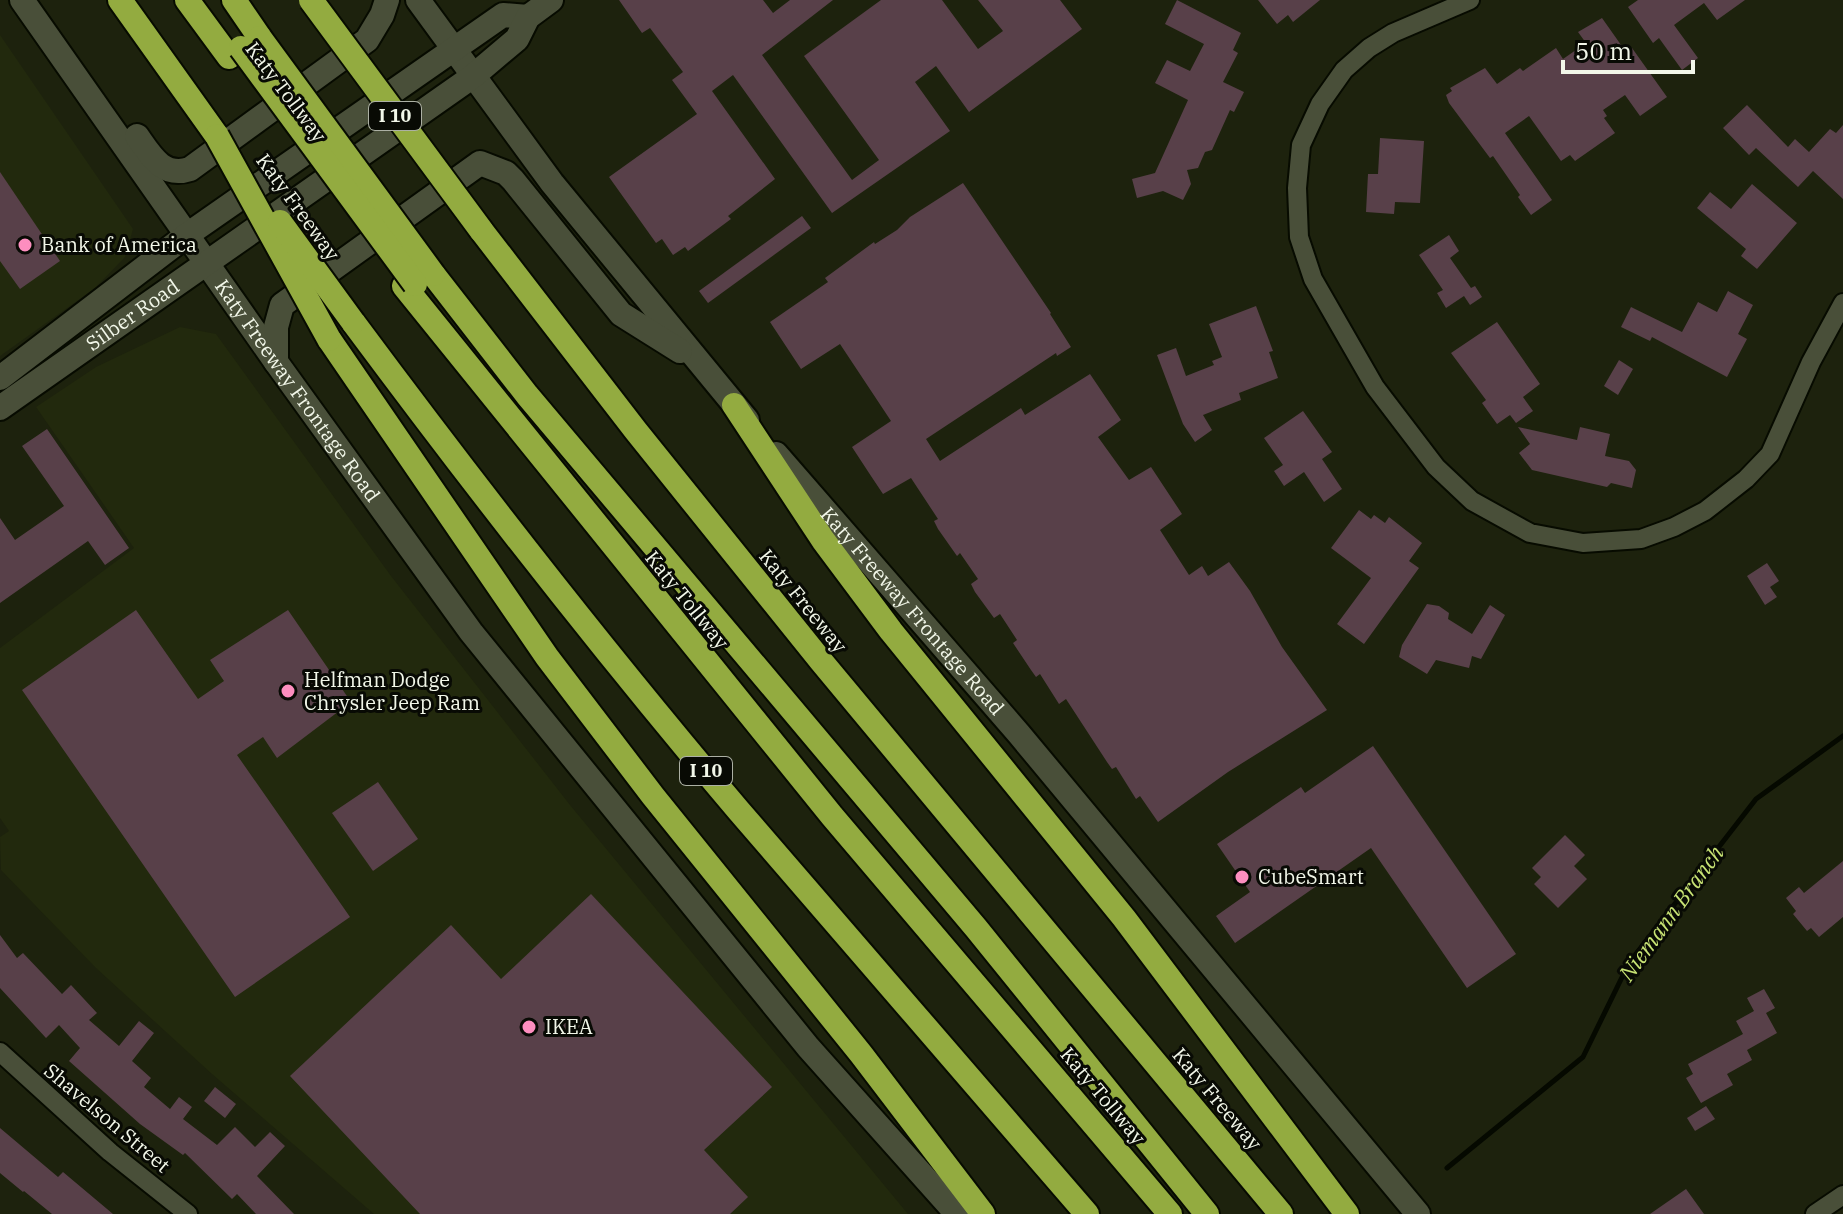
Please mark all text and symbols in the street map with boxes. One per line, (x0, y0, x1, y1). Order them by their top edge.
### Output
scale bar (1563, 24, 1693, 74)
text: 50 m (1575, 35, 1632, 67)
street label: Katy Tollway (240, 36, 333, 148)
road number: I 10 (369, 102, 421, 130)
street label: Katy Freeway (250, 148, 347, 266)
place label: Bank of America (41, 231, 197, 258)
marker: Bank of America (16, 236, 34, 254)
street label: Silber Road (80, 272, 184, 357)
street label: Katy Freeway Frontage Road (209, 274, 387, 507)
street label: Katy Freeway Frontage Road (815, 501, 1011, 721)
street label: Katy Freeway (753, 543, 854, 658)
street label: Katy Tollway (639, 545, 736, 655)
place label: Helfman Dodge Chrysler Jeep Ram (304, 666, 480, 716)
marker: Helfman Dodge Chrysler Jeep Ram (279, 682, 297, 700)
road number: I 10 (680, 757, 732, 785)
water label: Niemann Branch (1611, 839, 1730, 987)
place label: CubeSmart (1258, 863, 1364, 890)
marker: CubeSmart (1233, 868, 1251, 886)
place label: IKEA (545, 1013, 593, 1040)
marker: IKEA (520, 1018, 538, 1036)
street label: Katy Tollway (1055, 1041, 1152, 1150)
street label: Katy Freeway (1167, 1042, 1268, 1156)
street label: Shavelson Street (39, 1057, 176, 1178)

